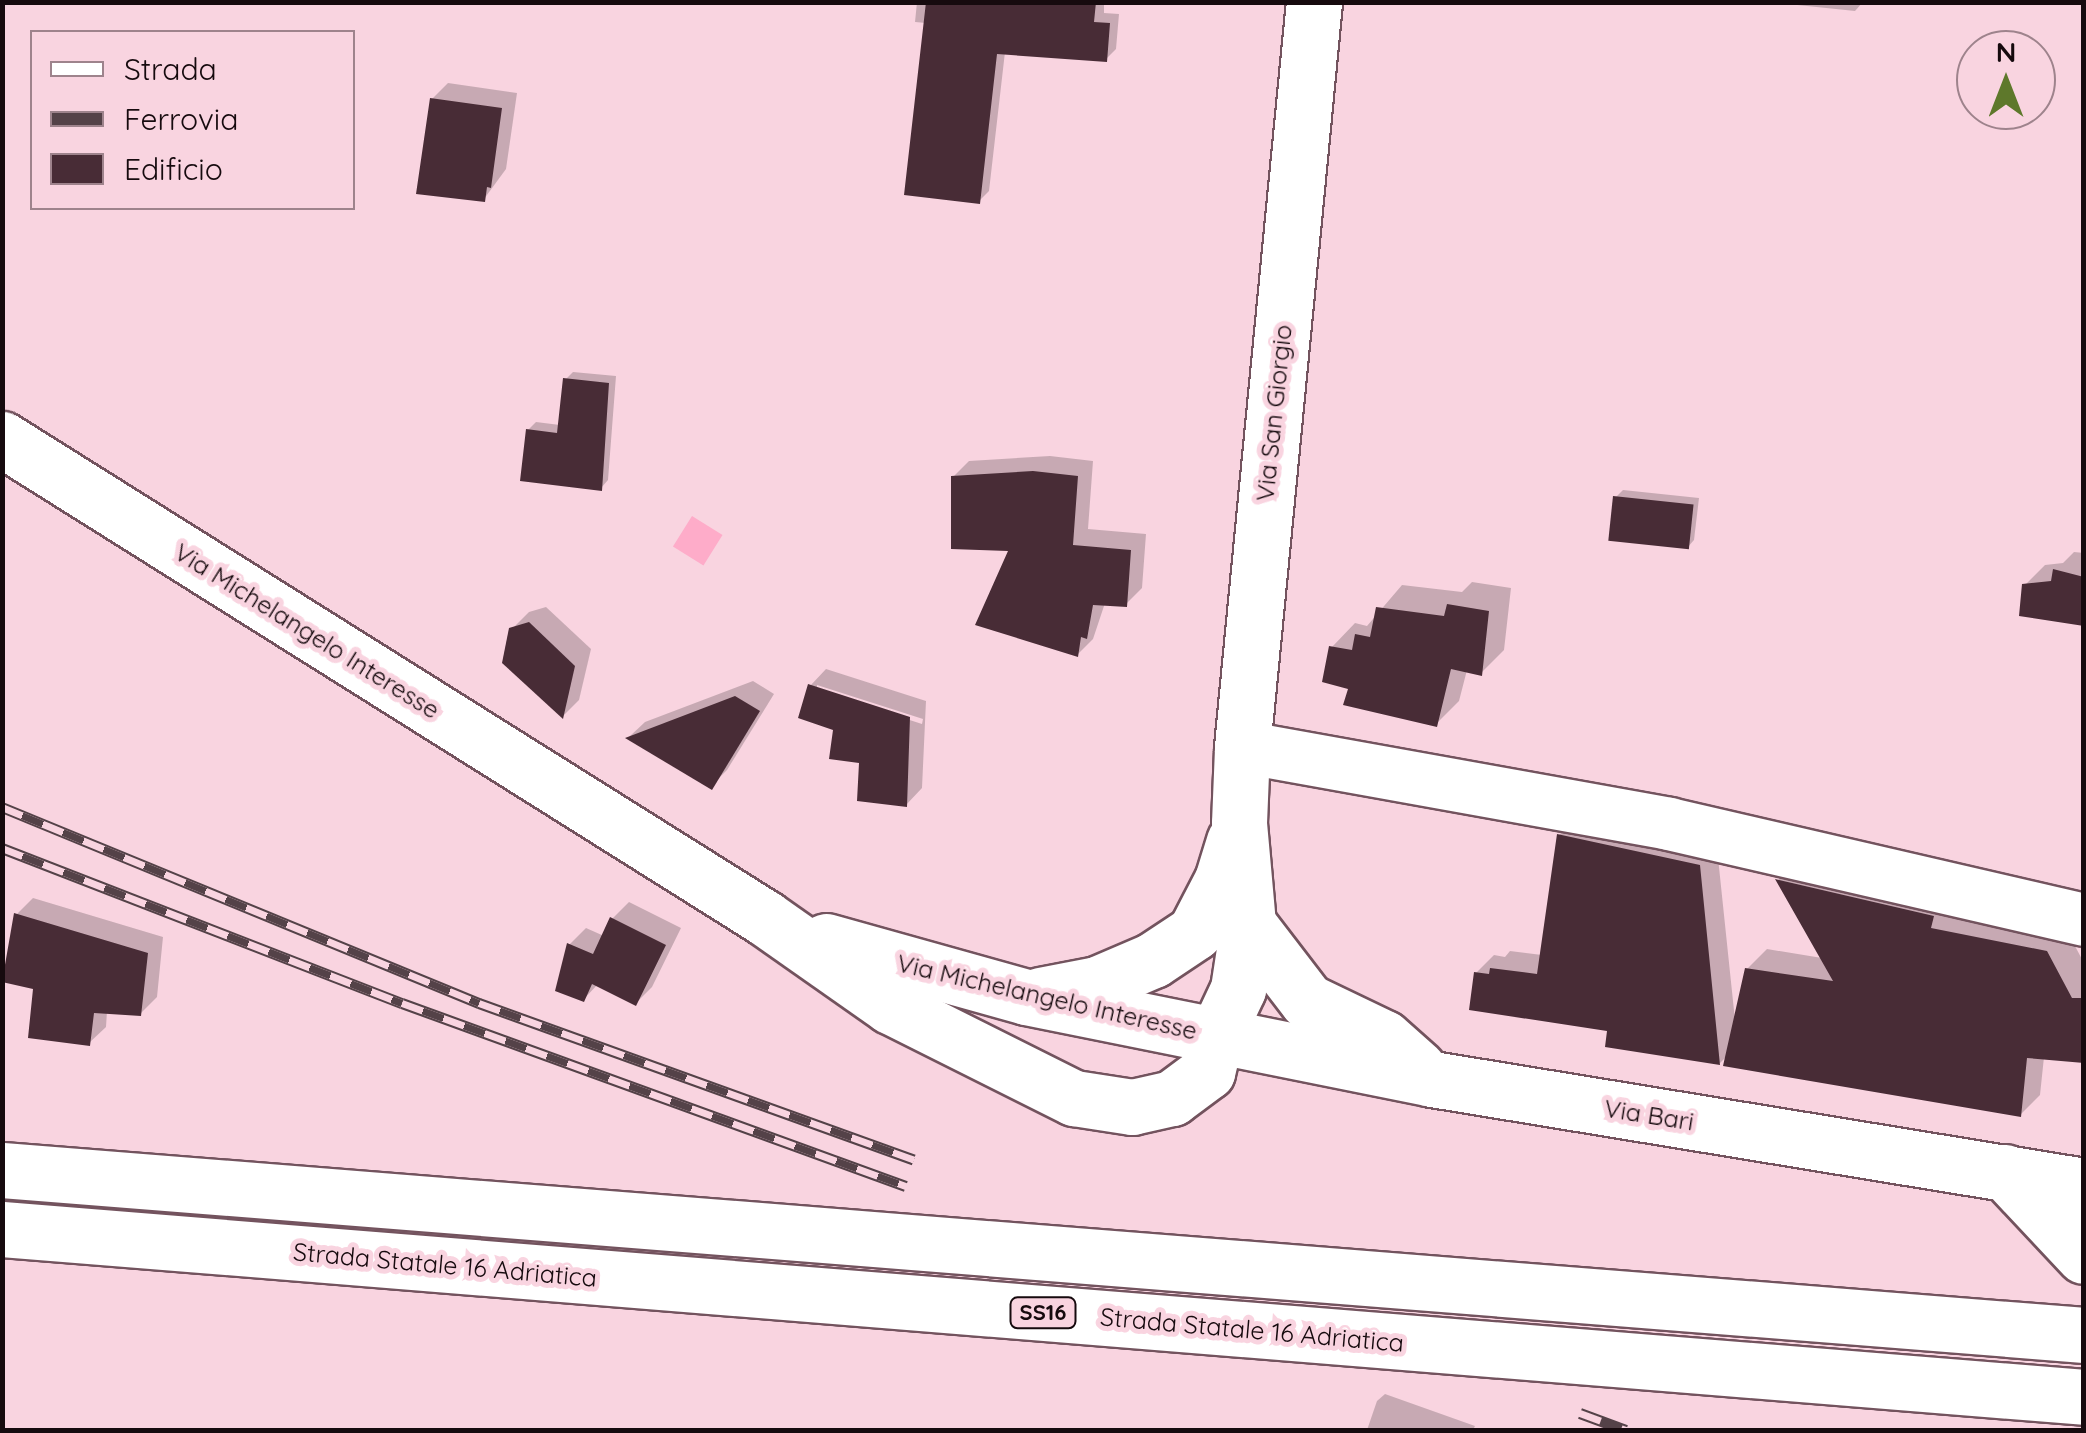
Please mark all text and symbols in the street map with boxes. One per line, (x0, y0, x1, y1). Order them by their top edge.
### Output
legend (30, 30, 355, 210)
north arrow (1956, 30, 2056, 130)
text: N (1996, 34, 2016, 69)
text: Strada (124, 50, 217, 88)
text: Ferrovia (124, 100, 238, 138)
text: Edificio (124, 150, 223, 188)
street label: Via San Giorgio (1250, 323, 1298, 503)
street label: Via Michelangelo Interesse (169, 537, 445, 725)
street label: Via Michelangelo Interesse (894, 948, 1200, 1046)
street label: Via Bari (1602, 1093, 1696, 1137)
street label: Strada Statale 16 Adriatica (292, 1237, 598, 1293)
road number: SS16 (1008, 1296, 1078, 1330)
street label: Strada Statale 16 Adriatica (1099, 1302, 1405, 1358)

